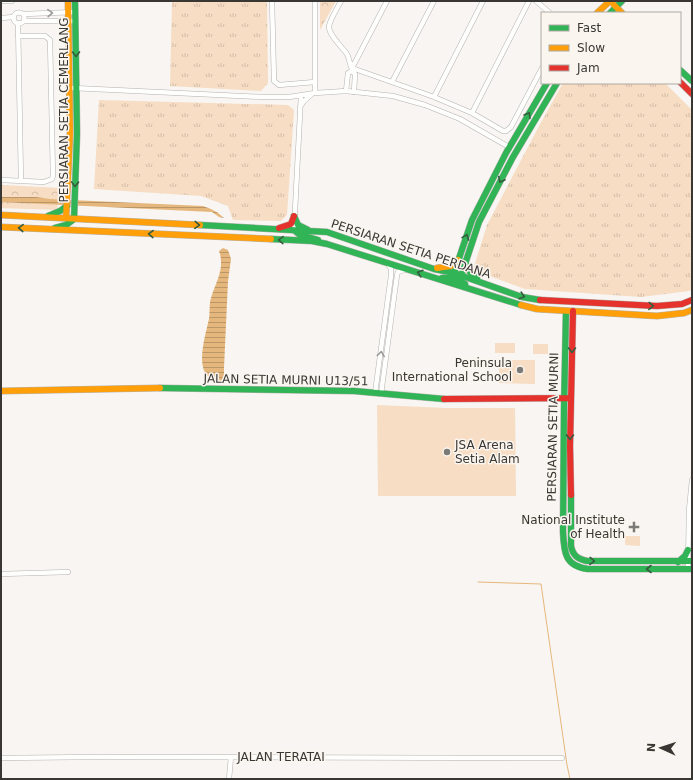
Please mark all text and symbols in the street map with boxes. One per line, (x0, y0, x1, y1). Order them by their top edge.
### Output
one-way arrow (47, 9, 53, 18)
legend (541, 12, 681, 84)
street label: PERSIARAN SETIA CEMERLANG (57, 17, 71, 203)
text: Fast (577, 21, 601, 35)
text: Slow (577, 41, 605, 55)
one-way arrow (72, 51, 80, 57)
text: Jam (576, 61, 600, 75)
one-way arrow (524, 112, 531, 119)
one-way arrow (499, 175, 506, 183)
one-way arrow (71, 181, 80, 187)
street label: PERSIARAN SETIA PERDANA (329, 217, 493, 282)
one-way arrow (194, 221, 200, 230)
one-way arrow (18, 224, 24, 233)
one-way arrow (148, 230, 154, 239)
one-way arrow (462, 233, 470, 240)
one-way arrow (278, 236, 284, 244)
one-way arrow (417, 269, 424, 277)
one-way arrow (518, 291, 525, 300)
one-way arrow (648, 301, 654, 310)
one-way arrow (568, 347, 576, 353)
one-way arrow (376, 351, 385, 357)
street label: PERSIARAN SETIA MURNI (545, 352, 561, 502)
place label: Peninsula International School (392, 356, 512, 384)
marker: Peninsula International School (515, 365, 525, 375)
street label: JALAN SETIA MURNI U13/51 (203, 372, 368, 388)
one-way arrow (566, 434, 574, 440)
place label: JSA Arena Setia Alam (454, 438, 520, 466)
marker: JSA Arena Setia Alam (442, 447, 452, 457)
place label: National Institute of Health (521, 513, 625, 541)
marker: National Institute of Health (628, 521, 640, 533)
one-way arrow (589, 557, 595, 565)
one-way arrow (646, 565, 652, 573)
north arrow (641, 728, 681, 768)
text: N (645, 743, 658, 752)
street label: JALAN TERATAI (236, 750, 325, 764)

